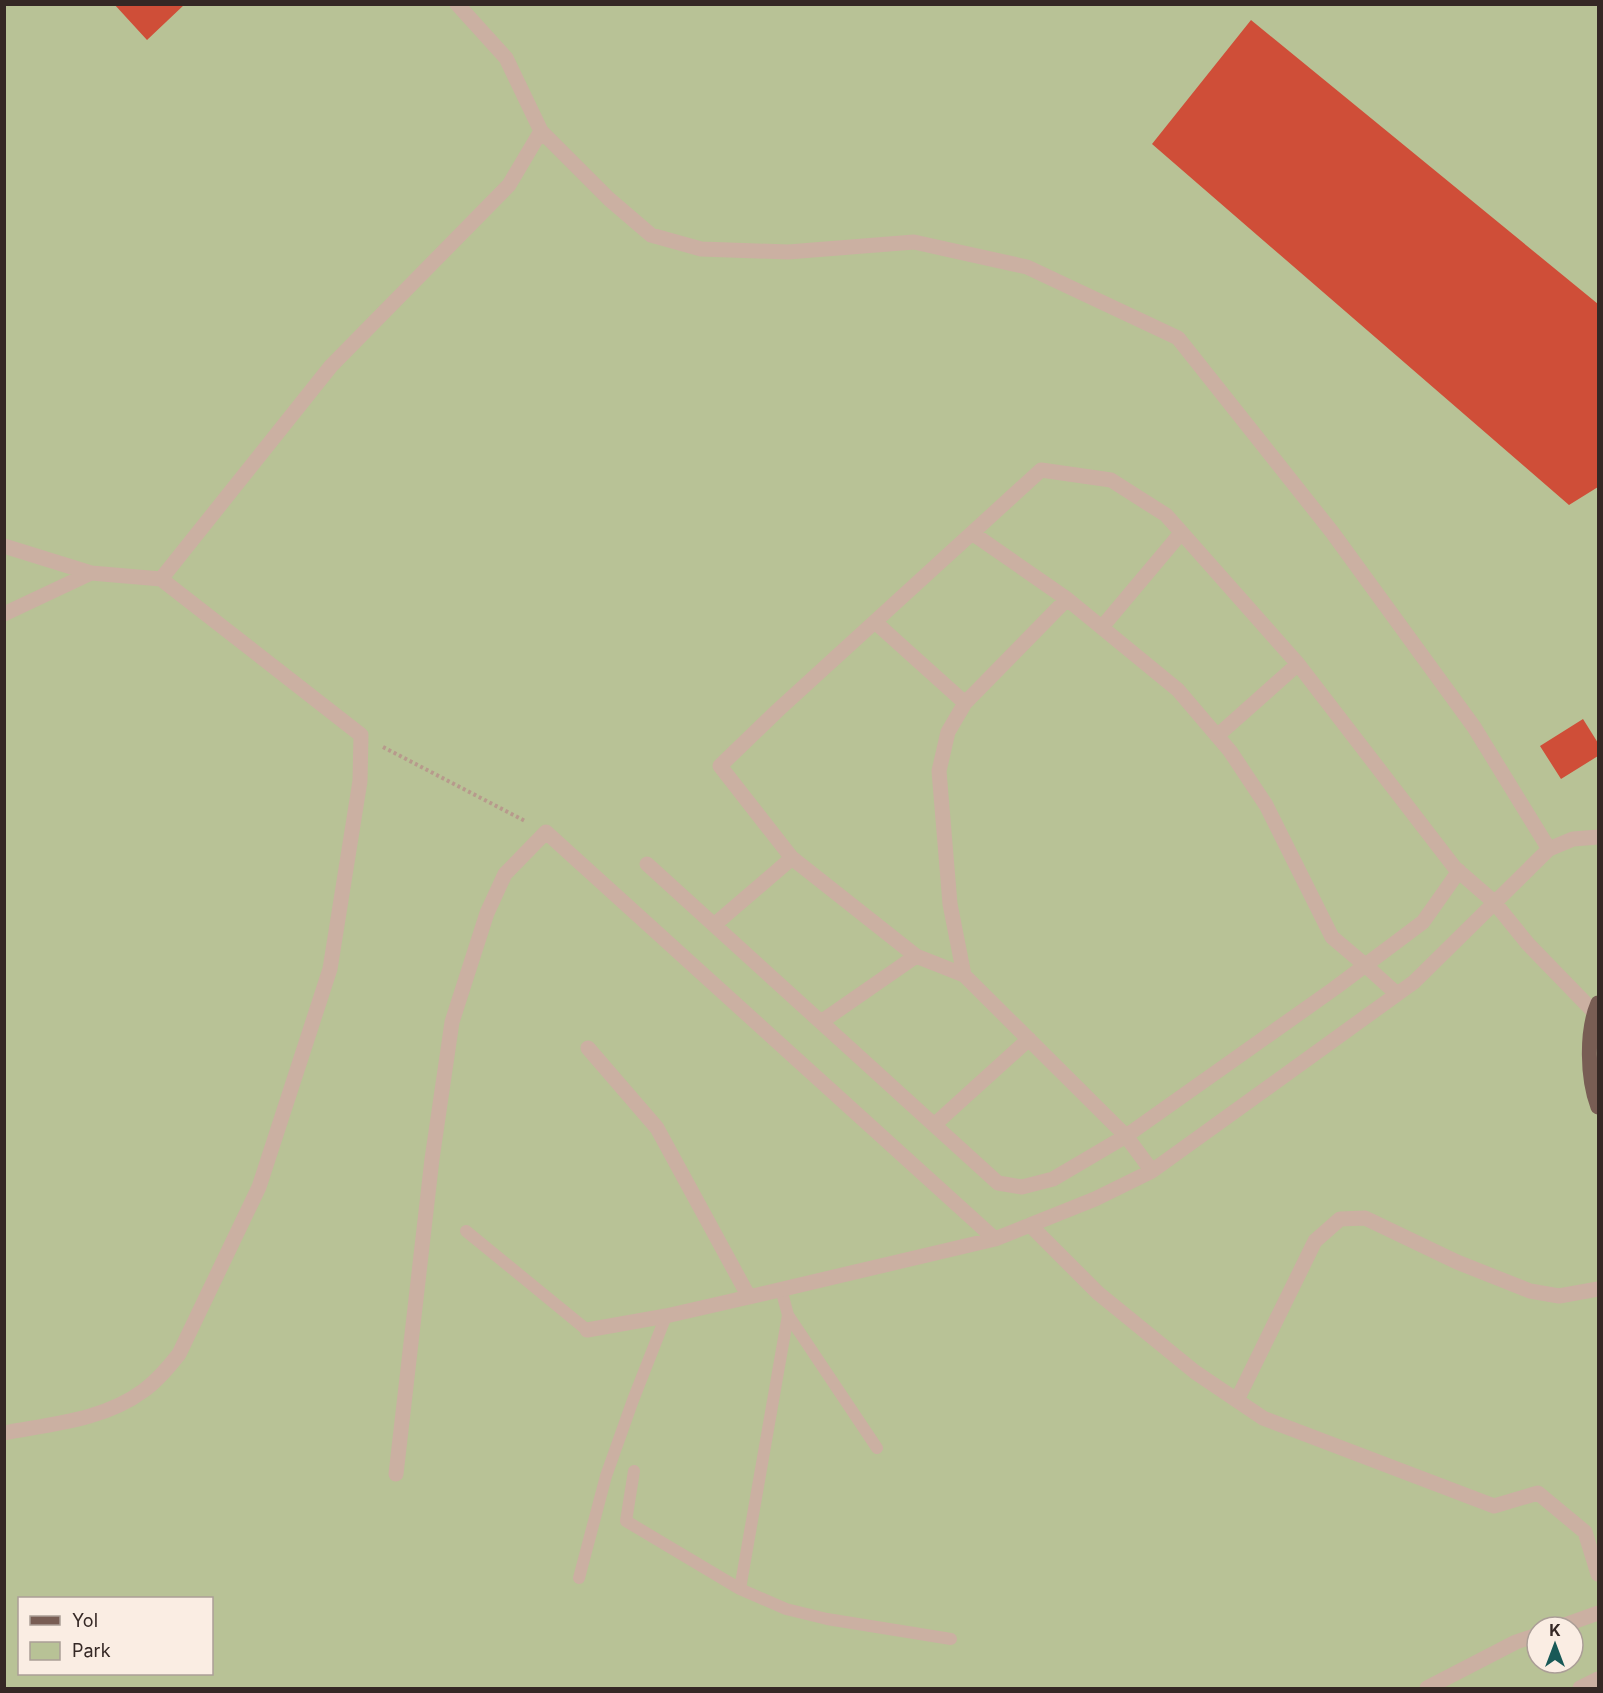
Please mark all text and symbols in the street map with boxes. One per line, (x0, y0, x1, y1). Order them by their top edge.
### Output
legend (18, 1597, 213, 1675)
text: Yol (72, 1610, 98, 1631)
north arrow (1525, 1615, 1585, 1675)
text: K (1549, 1620, 1561, 1640)
text: Park (72, 1640, 111, 1661)

